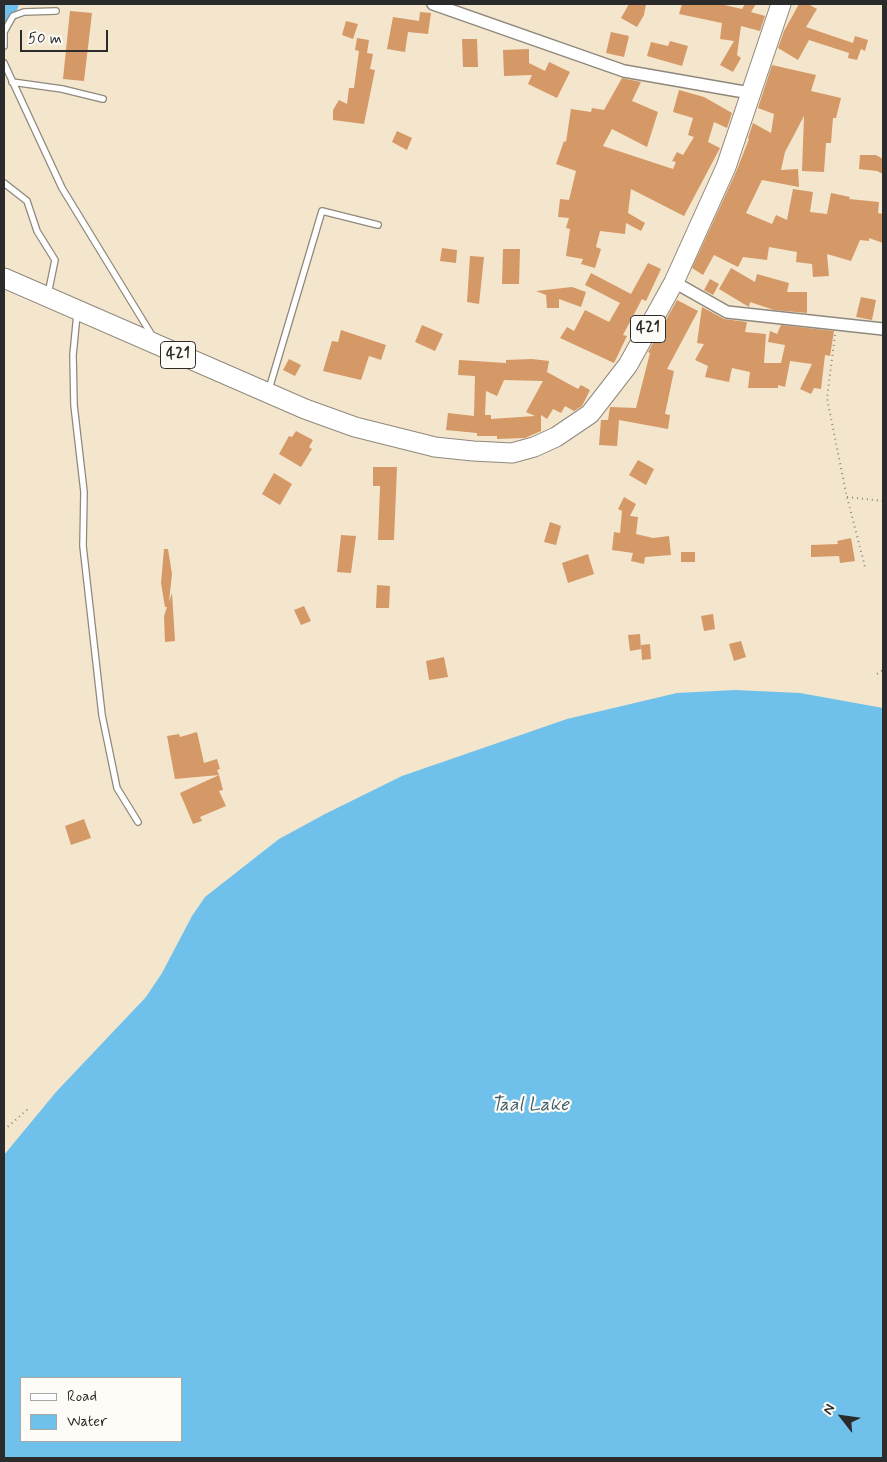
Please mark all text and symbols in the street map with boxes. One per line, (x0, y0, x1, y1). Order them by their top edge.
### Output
scale bar (22, 20, 110, 52)
text: 50 m (28, 29, 62, 49)
road number: 421 (630, 316, 666, 342)
road number: 421 (160, 342, 196, 368)
water label: Taal Lake (491, 1095, 569, 1117)
legend (20, 1377, 182, 1442)
text: Road (67, 1387, 97, 1407)
north arrow (817, 1392, 867, 1442)
text: N (819, 1401, 839, 1418)
text: Water (67, 1412, 107, 1432)

